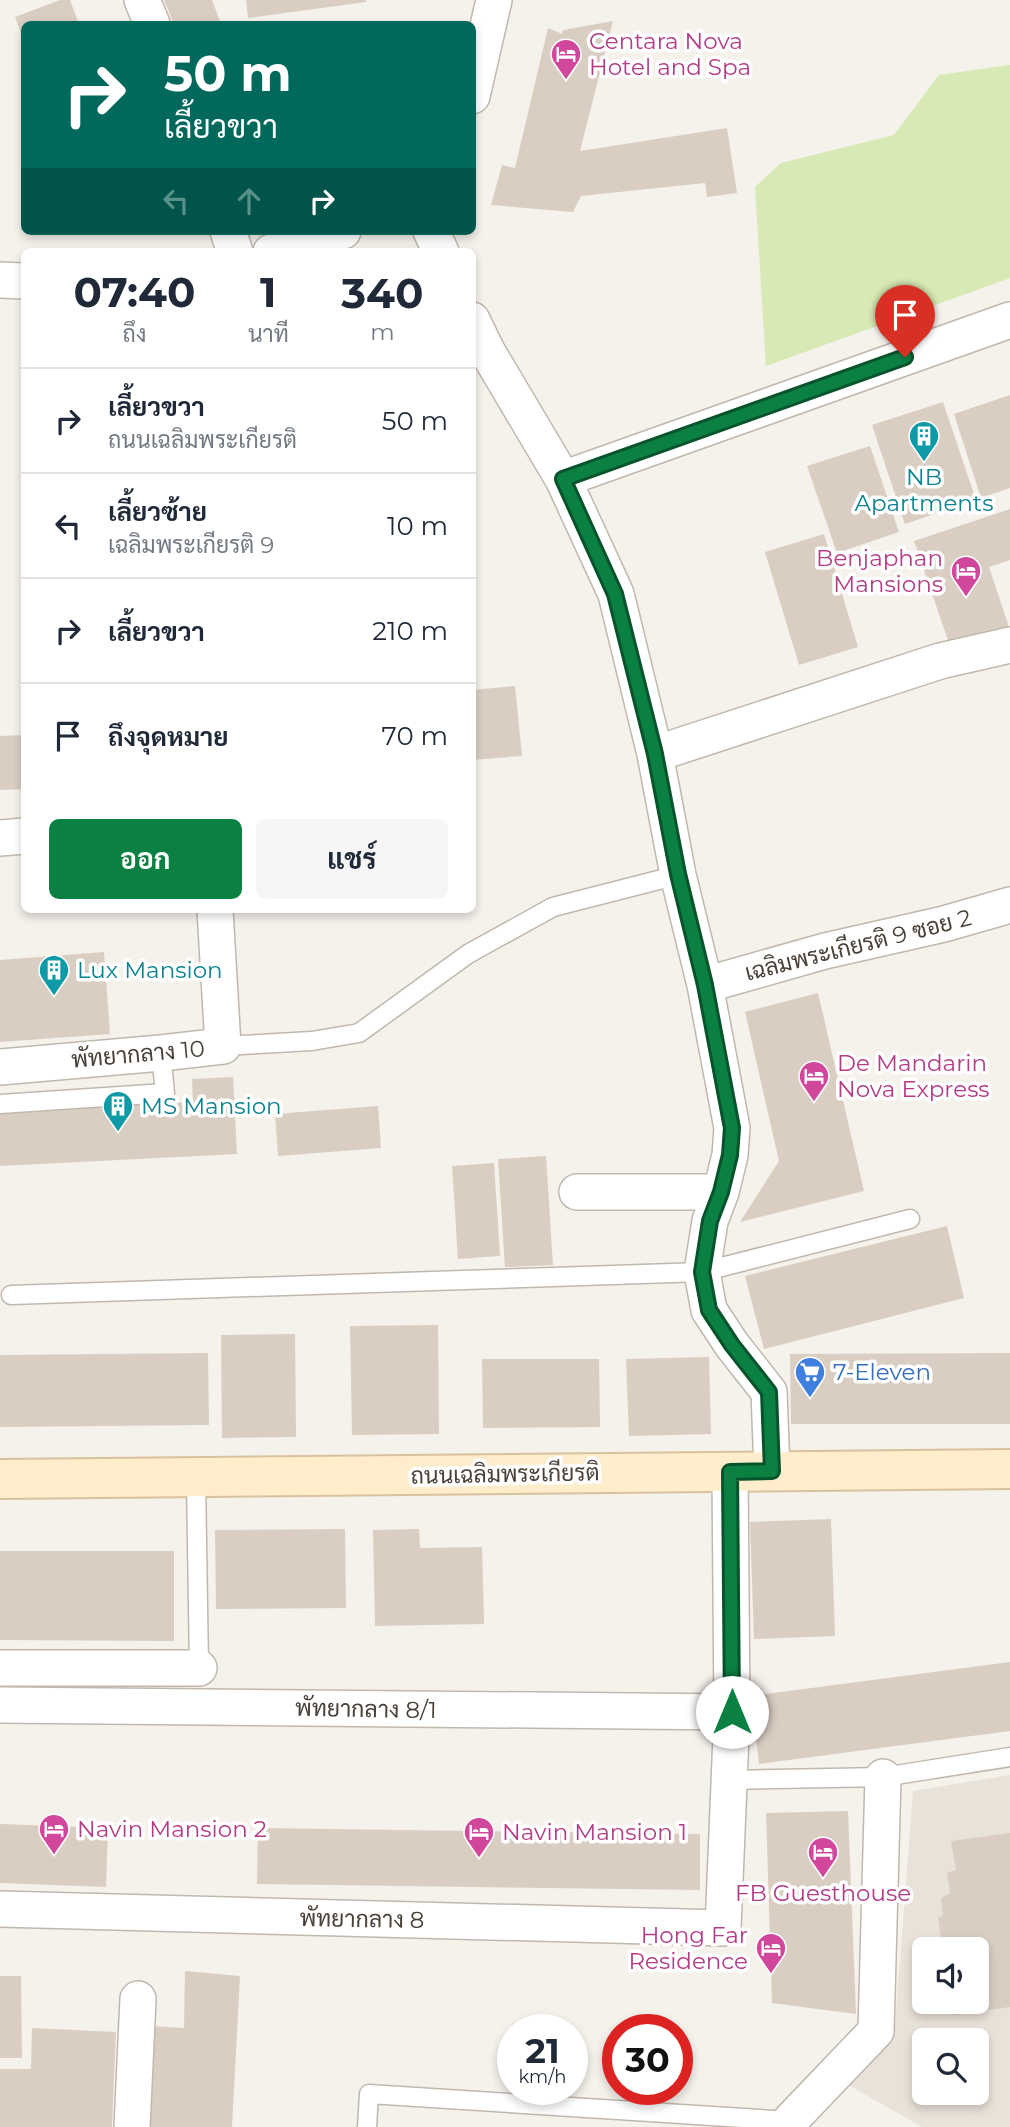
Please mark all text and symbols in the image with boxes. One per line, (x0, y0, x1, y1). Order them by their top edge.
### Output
place label: Centara Nova Hotel and Spa (589, 27, 751, 81)
hotel icon: Centara Nova Hotel and Spa (549, 37, 583, 81)
text: 50 m (164, 44, 292, 103)
icon: right (49, 49, 140, 140)
text: เลี้ยวขวา (164, 107, 278, 146)
icon: left (157, 182, 195, 220)
icon: ahead (230, 182, 268, 220)
icon: right (303, 182, 341, 220)
text: 07:40 (73, 266, 195, 318)
text: 1 (260, 266, 277, 318)
text: 340 (341, 267, 424, 319)
pin (875, 285, 935, 357)
icon: arrive (886, 296, 924, 334)
text: m (370, 318, 395, 346)
text: ถึง (123, 320, 146, 348)
text: นาที (248, 320, 289, 348)
text: เลี้ยวขวา (108, 391, 205, 423)
icon: right (49, 402, 87, 440)
text: 50 m (382, 405, 448, 437)
building icon: NB Apartments (907, 419, 941, 463)
text: ถนนเฉลิมพระเกียรติ (108, 426, 297, 454)
place label: NB Apartments (855, 463, 993, 517)
text: เลี้ยวซ้าย (108, 496, 207, 528)
icon: left (49, 507, 87, 545)
text: 10 m (387, 510, 448, 542)
text: เฉลิมพระเกียรติ 9 (108, 531, 274, 559)
place label: Benjaphan Mansions (816, 544, 943, 598)
hotel icon: Benjaphan Mansions (949, 554, 983, 598)
icon: right (49, 612, 87, 650)
text: 210 m (372, 615, 448, 647)
text: เลี้ยวขวา (108, 616, 205, 648)
icon: arrive (49, 717, 87, 755)
text: 70 m (382, 720, 448, 752)
text: ถึงจุดหมาย (108, 721, 229, 753)
button: ออก (49, 819, 242, 899)
button: แชร์ (256, 819, 448, 899)
street label: เฉลิมพระเกียรติ 9 ซอย 2 (742, 902, 974, 987)
building icon: Lux Mansion (37, 953, 71, 997)
place label: Lux Mansion (77, 956, 223, 984)
street label: พัทยากลาง 10 (70, 1034, 206, 1074)
place label: De Mandarin Nova Express (837, 1049, 990, 1103)
hotel icon: De Mandarin Nova Express (797, 1059, 831, 1103)
building icon: MS Mansion (101, 1089, 135, 1133)
place label: MS Mansion (141, 1092, 282, 1120)
supermarket icon: 7-Eleven (793, 1355, 827, 1399)
place label: 7-Eleven (833, 1358, 931, 1386)
street label: ถนนเฉลิมพระเกียรติ (410, 1457, 600, 1490)
position arrow (695, 1675, 769, 1749)
street label: พัทยากลาง 8/1 (295, 1694, 437, 1724)
hotel icon: Navin Mansion 2 (37, 1812, 71, 1856)
place label: Navin Mansion 2 (77, 1815, 267, 1843)
hotel icon: Navin Mansion 1 (462, 1815, 496, 1859)
place label: Navin Mansion 1 (502, 1818, 687, 1846)
hotel icon: FB Guesthouse (806, 1835, 840, 1879)
place label: FB Guesthouse (735, 1879, 911, 1907)
street label: พัทยากลาง 8 (299, 1904, 425, 1934)
place label: Hong Far Residence (628, 1921, 748, 1975)
hotel icon: Hong Far Residence (754, 1931, 788, 1975)
map controls (912, 1937, 989, 2105)
button: sound (912, 1937, 989, 2014)
speed limit sign: 30 (602, 2014, 693, 2105)
button: search (912, 2028, 989, 2105)
text: 21 (525, 2029, 560, 2072)
text: km/h (518, 2066, 567, 2088)

